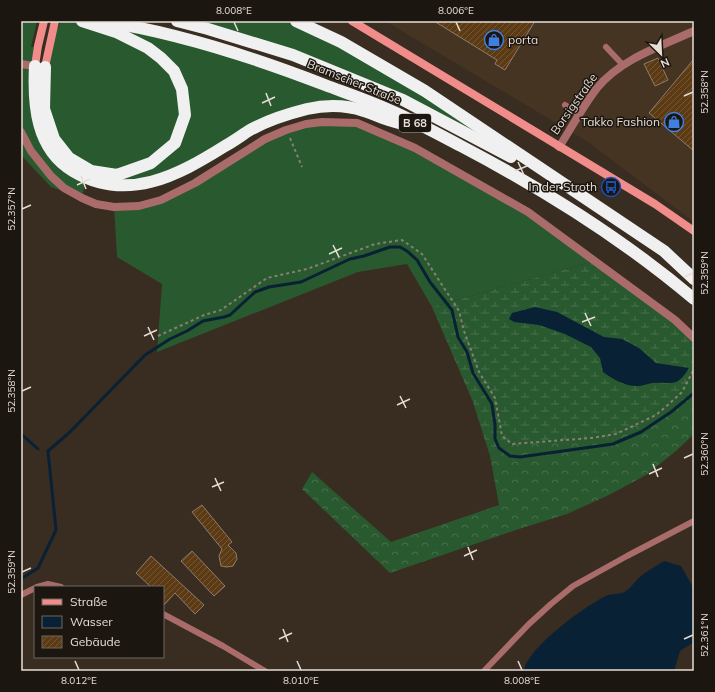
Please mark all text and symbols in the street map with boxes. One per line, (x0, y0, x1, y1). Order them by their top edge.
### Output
text: 8.008°E (216, 4, 252, 17)
text: 8.006°E (438, 4, 474, 17)
shop icon: porta (483, 29, 505, 51)
place label: porta (508, 32, 538, 47)
north arrow (641, 34, 681, 74)
text: N (658, 55, 672, 71)
street label: Bramscher Straße (305, 56, 404, 107)
street label: Borsigstraße (547, 70, 600, 137)
text: 52.358°N (698, 70, 711, 114)
shop icon: Takko Fashion (663, 111, 685, 133)
road number: B 68 (399, 114, 431, 132)
place label: Takko Fashion (581, 114, 660, 129)
bus stop icon: In der Stroth (600, 176, 622, 198)
place label: In der Stroth (529, 179, 597, 194)
text: 52.357°N (5, 187, 18, 231)
text: 52.359°N (698, 251, 711, 295)
text: 52.358°N (5, 369, 18, 413)
text: 52.360°N (698, 432, 711, 476)
text: 52.359°N (5, 550, 18, 594)
legend (34, 586, 164, 658)
text: Straße (70, 594, 107, 609)
text: 52.361°N (698, 613, 711, 657)
text: Wasser (70, 614, 113, 629)
text: Gebäude (70, 634, 120, 649)
text: 8.012°E (61, 674, 97, 687)
text: 8.010°E (283, 674, 319, 687)
text: 8.008°E (504, 674, 540, 687)

